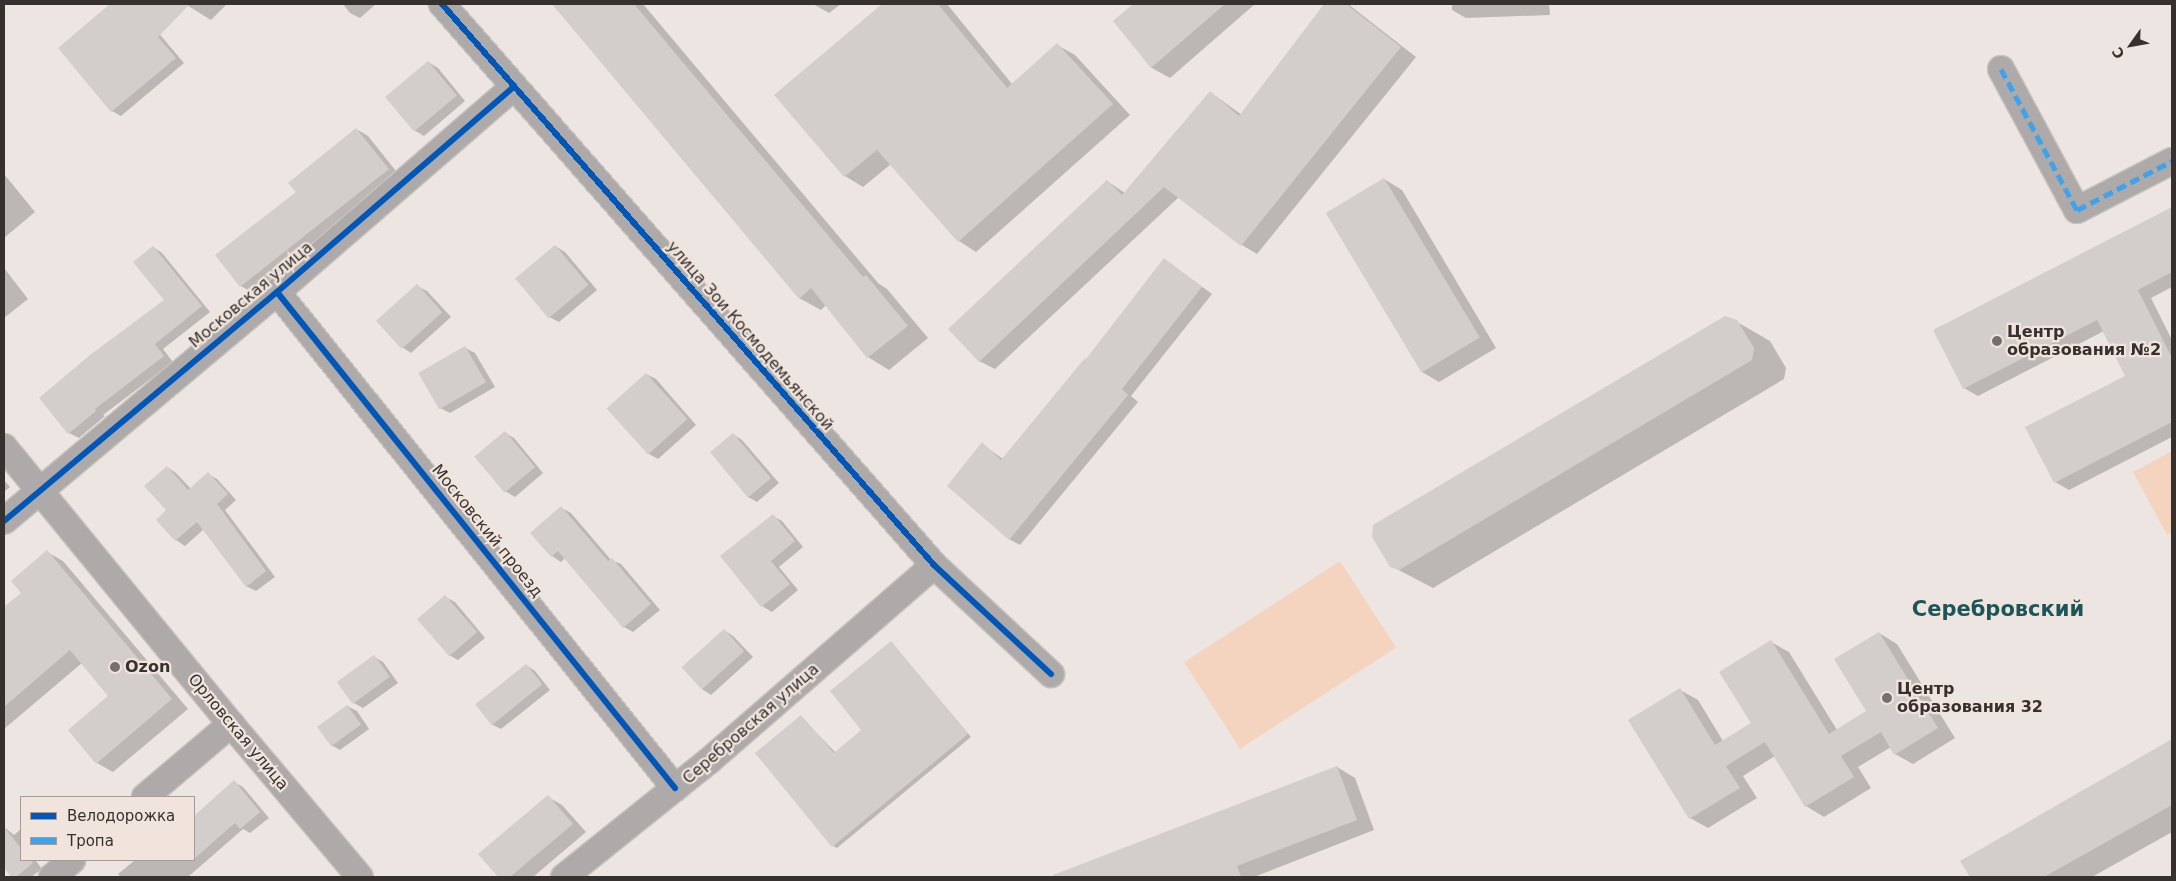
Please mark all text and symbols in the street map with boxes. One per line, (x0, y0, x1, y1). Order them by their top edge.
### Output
north arrow (2106, 20, 2156, 70)
text: С (2109, 44, 2128, 62)
street label: улица Зои Космодемьянской (663, 237, 837, 435)
street label: Московская улица (185, 238, 317, 352)
place label: Центр образования №2 (2007, 322, 2161, 360)
marker: Центр образования №2 (1991, 335, 2003, 347)
street label: Московский проезд (427, 461, 547, 601)
district label: Серебровский (1912, 596, 2084, 622)
place label: Ozon (125, 657, 170, 677)
street label: Серебровская улица (679, 660, 823, 788)
marker: Ozon (109, 661, 121, 673)
street label: Орловская улица (184, 670, 292, 794)
place label: Центр образования 32 (1897, 679, 2043, 717)
marker: Центр образования 32 (1881, 692, 1893, 704)
legend (20, 796, 195, 861)
text: Велодорожка (67, 807, 175, 825)
text: Тропа (67, 832, 114, 850)

